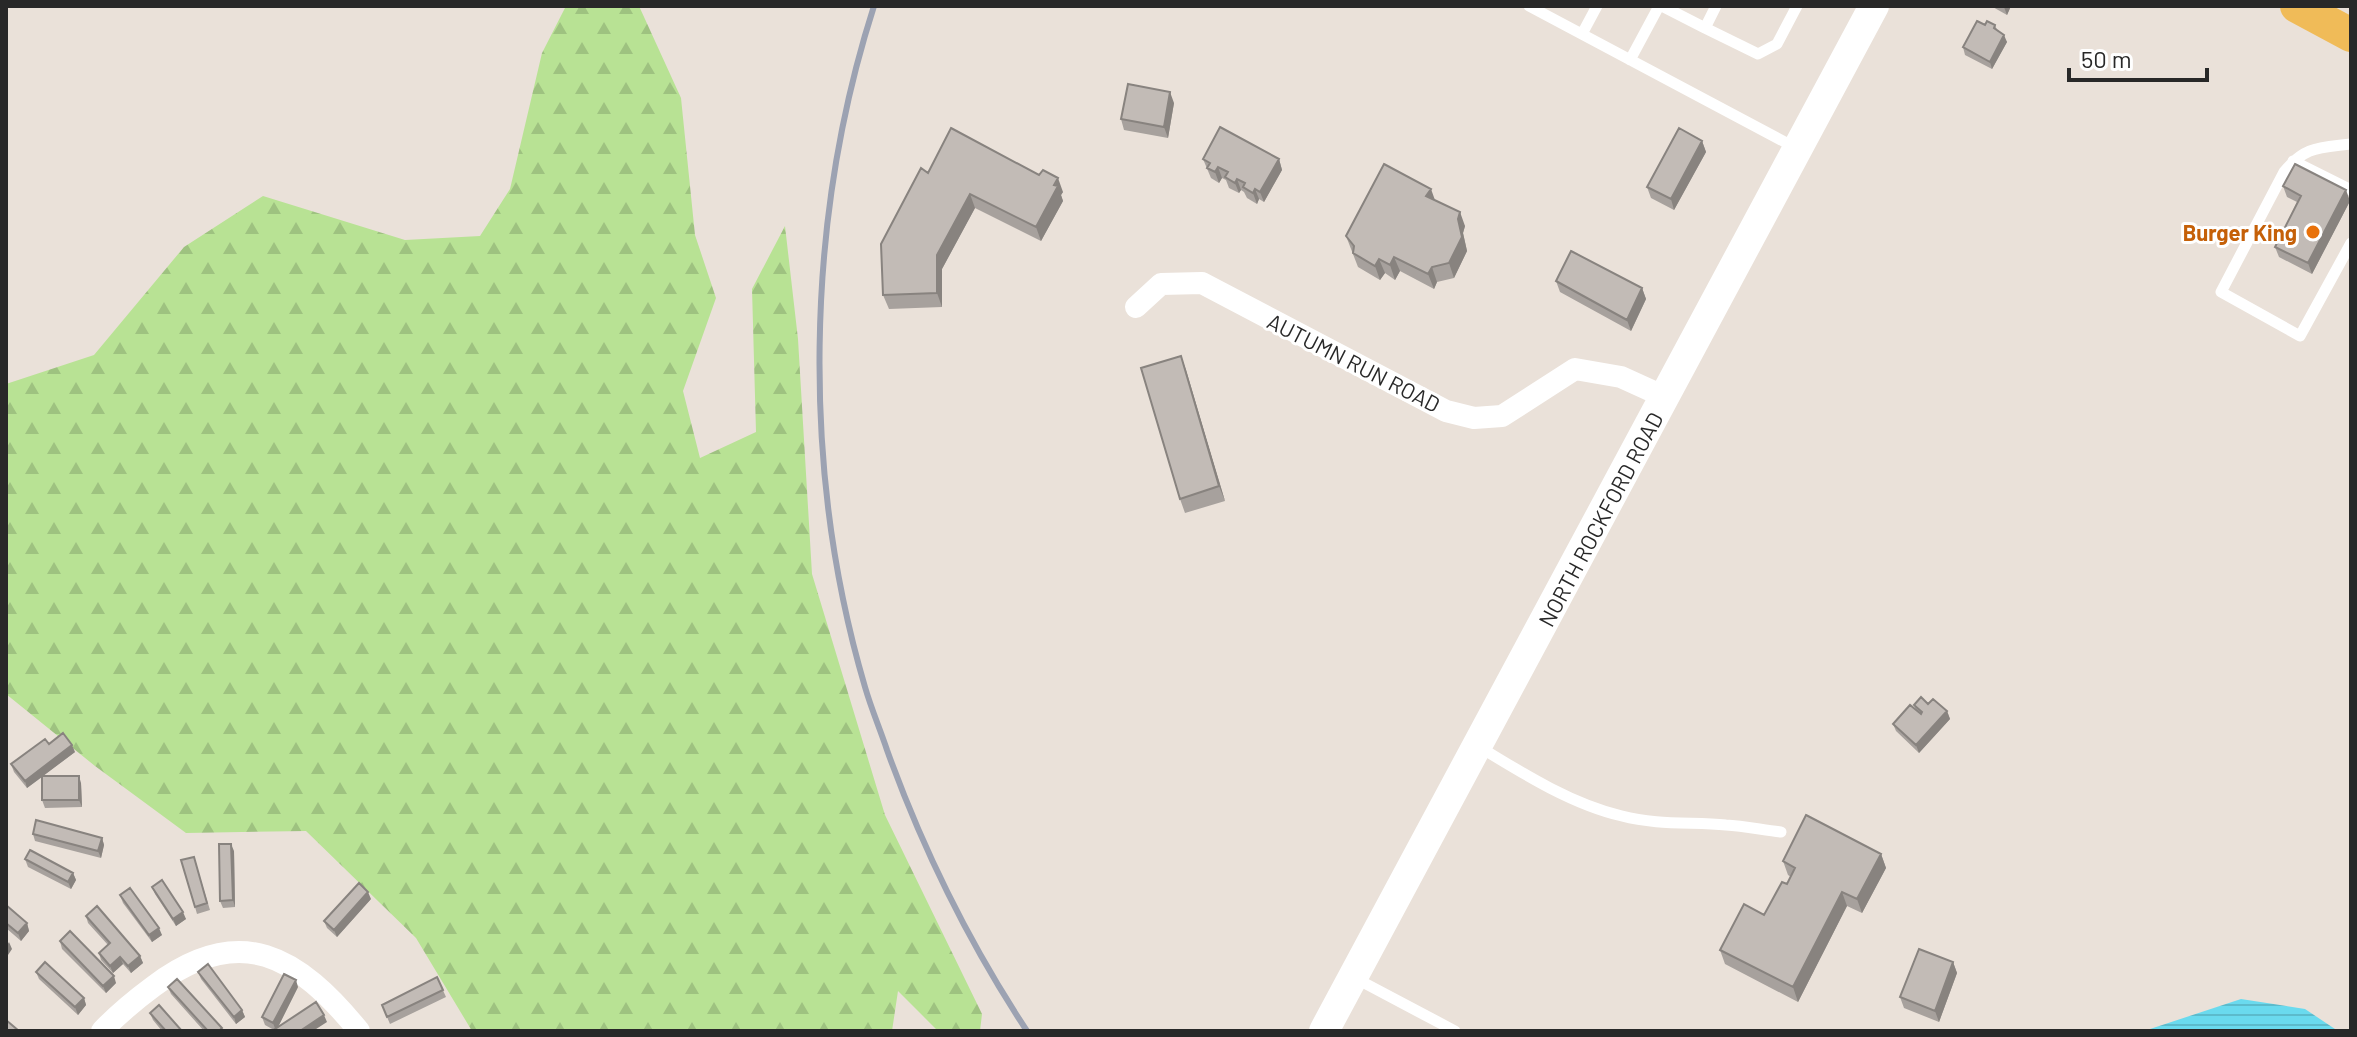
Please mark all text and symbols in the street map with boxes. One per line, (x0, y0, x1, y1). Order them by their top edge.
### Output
scale bar (2069, 32, 2207, 82)
text: 50 m (2081, 44, 2132, 73)
place label: Burger King (2183, 219, 2297, 245)
marker: Burger King (2304, 223, 2322, 241)
street label: AUTUMN RUN ROAD (1263, 307, 1445, 417)
street label: NORTH ROCKFORD ROAD (1532, 407, 1668, 631)

